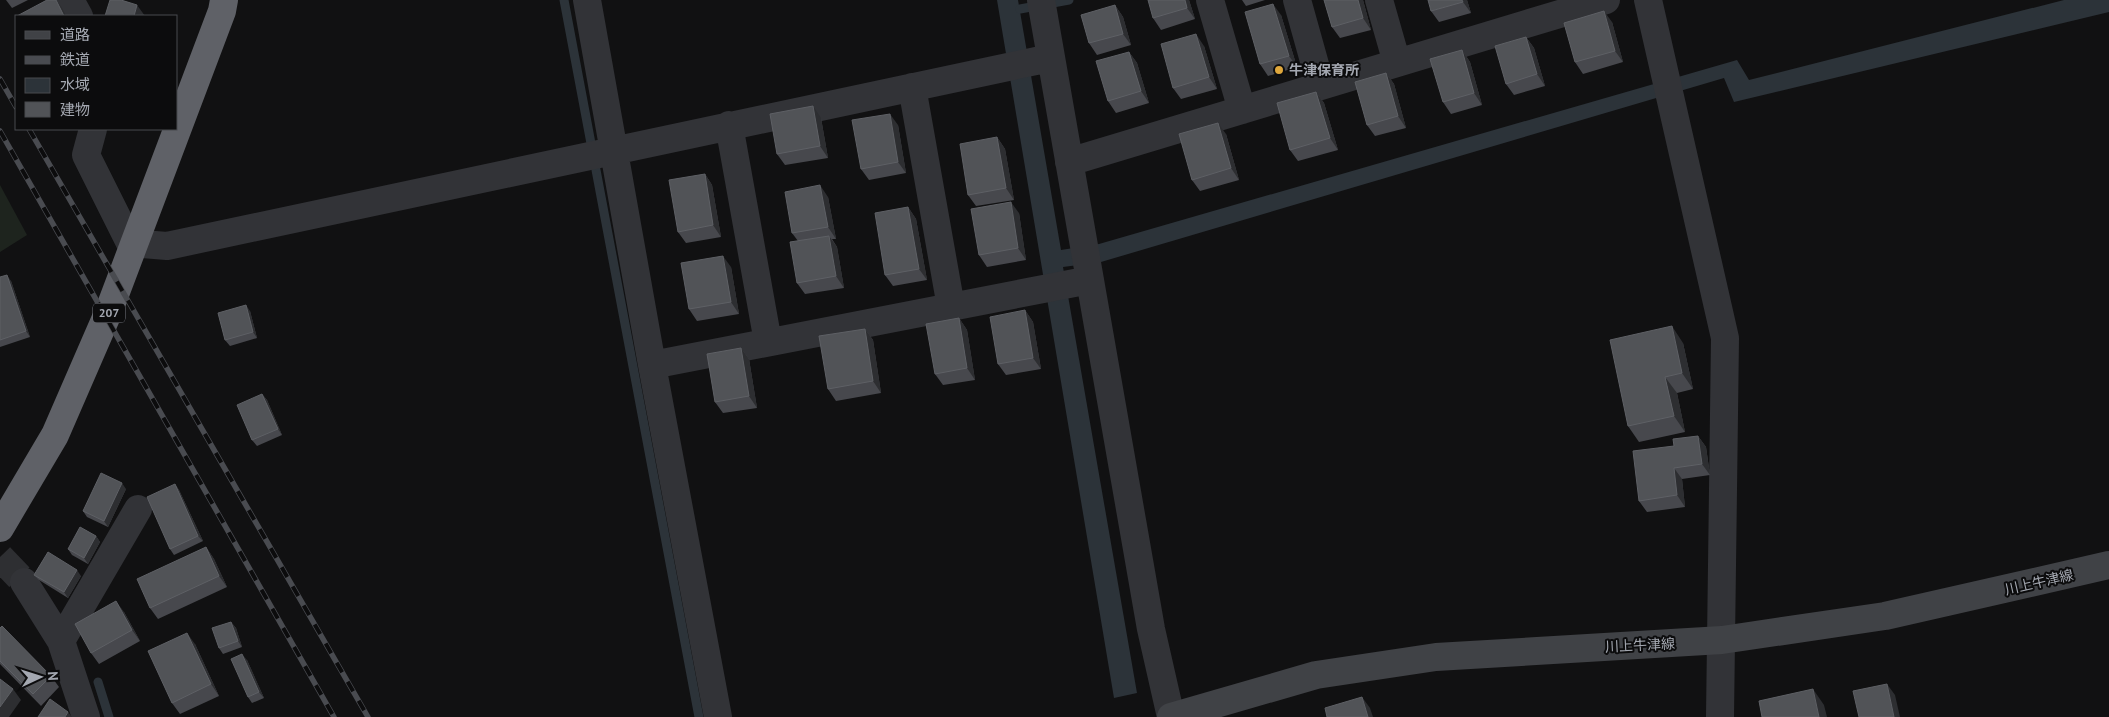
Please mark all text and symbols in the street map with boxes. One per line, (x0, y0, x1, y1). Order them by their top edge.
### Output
legend (15, 15, 178, 130)
text: 道路 (60, 25, 90, 44)
text: 鉄道 (60, 50, 90, 69)
place label: 牛津保育所 (1289, 61, 1359, 79)
marker: 牛津保育所 (1273, 64, 1285, 76)
text: 水域 (60, 75, 90, 94)
text: 建物 (60, 100, 90, 119)
road number: 207 (93, 304, 125, 322)
street label: 川上牛津線 (2003, 565, 2075, 599)
street label: 川上牛津線 (1605, 634, 1675, 656)
north arrow (15, 652, 65, 702)
text: N (44, 671, 62, 681)

